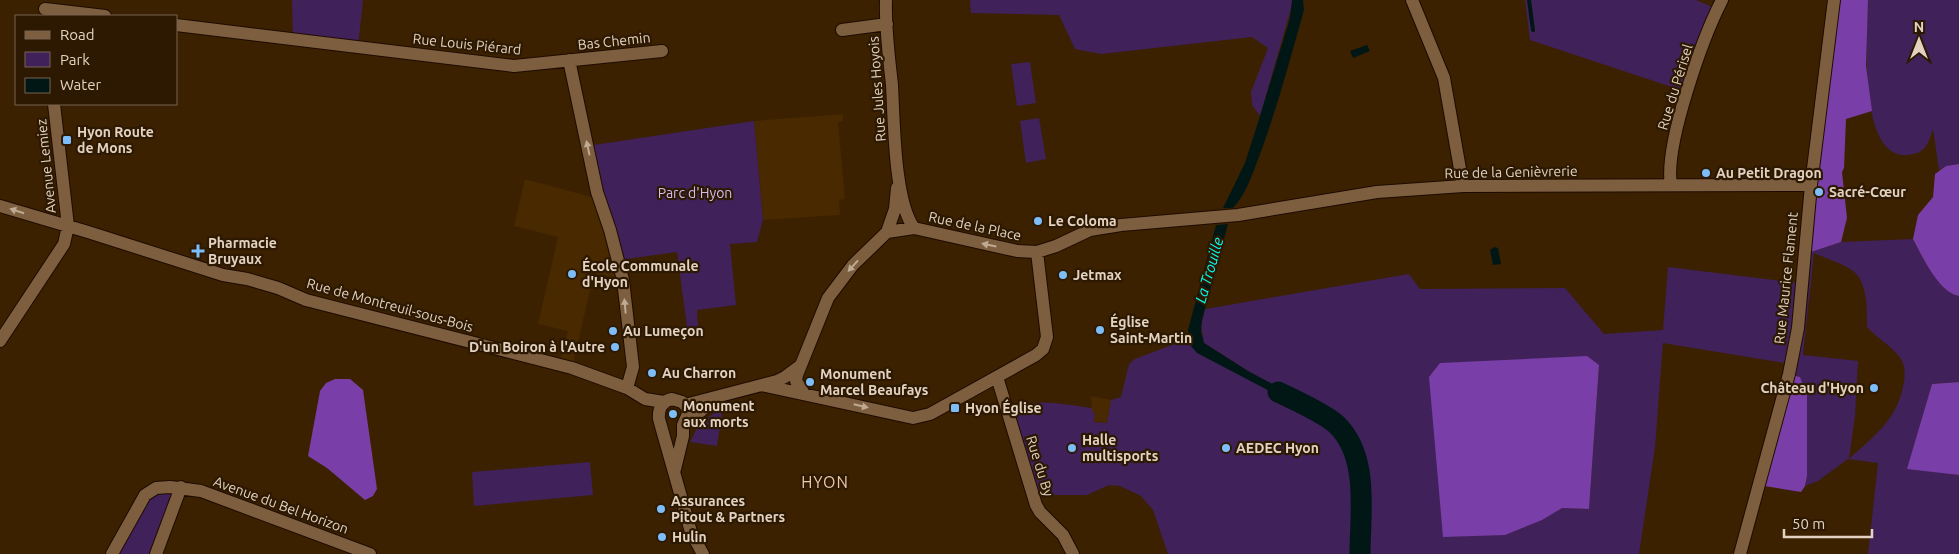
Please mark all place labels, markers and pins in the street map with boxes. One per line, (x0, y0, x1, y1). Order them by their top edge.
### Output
place label: Hyon Route de Mons (77, 124, 154, 156)
marker: Hyon Route de Mons (61, 134, 73, 146)
place label: Au Petit Dragon (1716, 165, 1822, 181)
marker: Au Petit Dragon (1700, 167, 1712, 179)
place label: Sacré-Cœur (1829, 184, 1906, 200)
marker: Sacré-Cœur (1813, 186, 1825, 198)
place label: Le Coloma (1048, 213, 1117, 229)
marker: Le Coloma (1032, 215, 1044, 227)
place label: Pharmacie Bruyaux (208, 235, 277, 267)
marker: Pharmacie Bruyaux (192, 245, 204, 257)
place label: École Communale d'Hyon (582, 257, 699, 290)
place label: Jetmax (1073, 267, 1122, 283)
marker: École Communale d'Hyon (566, 268, 578, 280)
marker: Jetmax (1057, 269, 1069, 281)
place label: Église Saint-Martin (1110, 313, 1192, 346)
place label: Au Lumeçon (623, 323, 704, 340)
marker: Église Saint-Martin (1094, 324, 1106, 336)
marker: Au Lumeçon (607, 325, 619, 337)
place label: D'un Boiron à l'Autre (469, 339, 605, 355)
marker: D'un Boiron à l'Autre (609, 341, 621, 353)
place label: Au Charron (662, 365, 736, 381)
place label: Monument Marcel Beaufays (820, 366, 929, 398)
marker: Au Charron (646, 367, 658, 379)
marker: Monument Marcel Beaufays (804, 376, 816, 388)
place label: Château d'Hyon (1760, 380, 1864, 396)
marker: Château d'Hyon (1868, 382, 1880, 394)
place label: Monument aux morts (683, 398, 755, 430)
place label: Hyon Église (965, 399, 1042, 416)
marker: Hyon Église (949, 402, 961, 414)
marker: Monument aux morts (667, 408, 679, 420)
place label: Halle multisports (1082, 432, 1159, 464)
place label: AEDEC Hyon (1236, 440, 1319, 456)
marker: Halle multisports (1066, 442, 1078, 454)
marker: AEDEC Hyon (1220, 442, 1232, 454)
place label: Assurances Pitout & Partners (671, 493, 786, 525)
marker: Assurances Pitout & Partners (655, 503, 667, 515)
place label: Hulin (672, 529, 707, 545)
marker: Hulin (656, 531, 668, 543)

